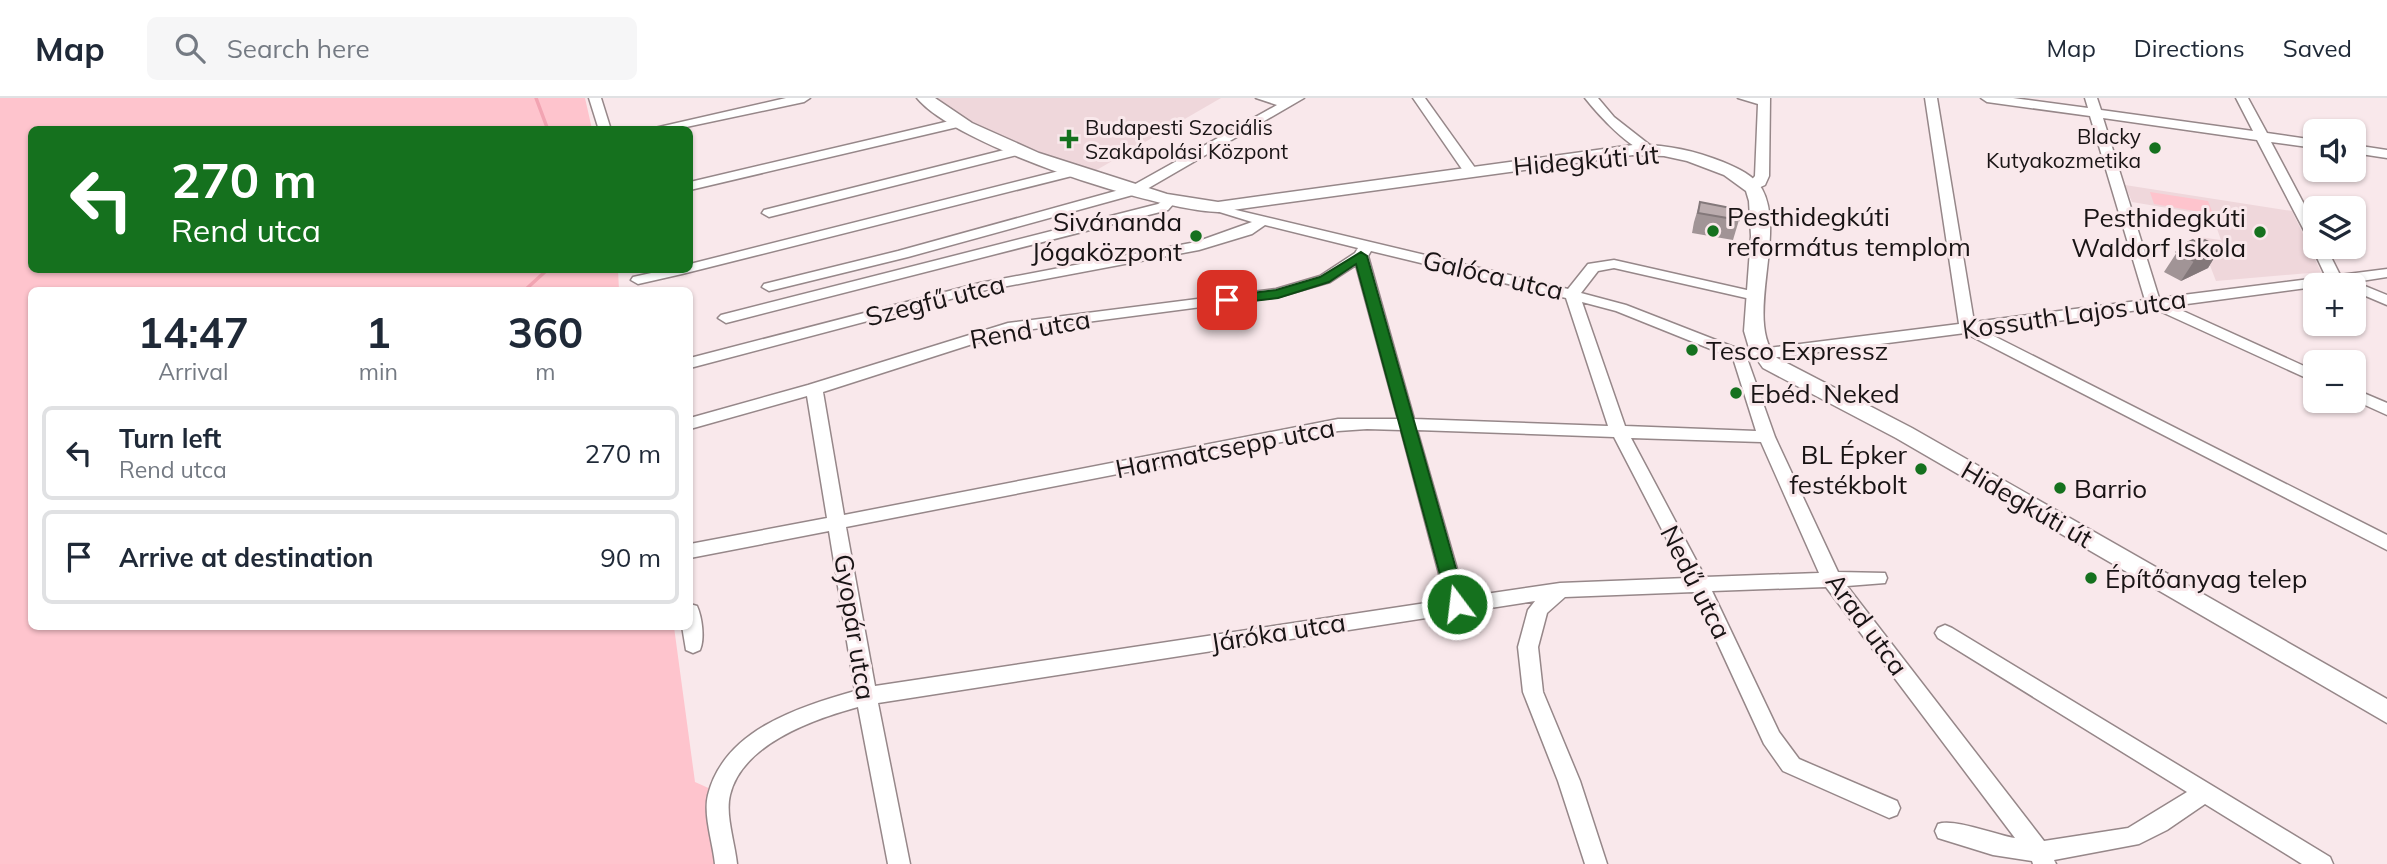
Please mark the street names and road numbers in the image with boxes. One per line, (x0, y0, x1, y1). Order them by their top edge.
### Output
street label: Hidegkúti út (1512, 137, 1660, 183)
street label: Galóca utca (1420, 243, 1566, 307)
street label: Szegfű utca (862, 267, 1008, 333)
street label: Kossuth Lajos utca (1960, 282, 2188, 346)
street label: Rend utca (967, 302, 1093, 356)
street label: Harmatcsepp utca (1113, 411, 1337, 485)
street label: Hidegkúti út (1955, 453, 2099, 555)
street label: Nedű utca (1653, 520, 1739, 644)
street label: Gyopár utca (827, 552, 883, 702)
street label: Arad utca (1819, 566, 1915, 682)
street label: Járóka utca (1208, 605, 1348, 659)

